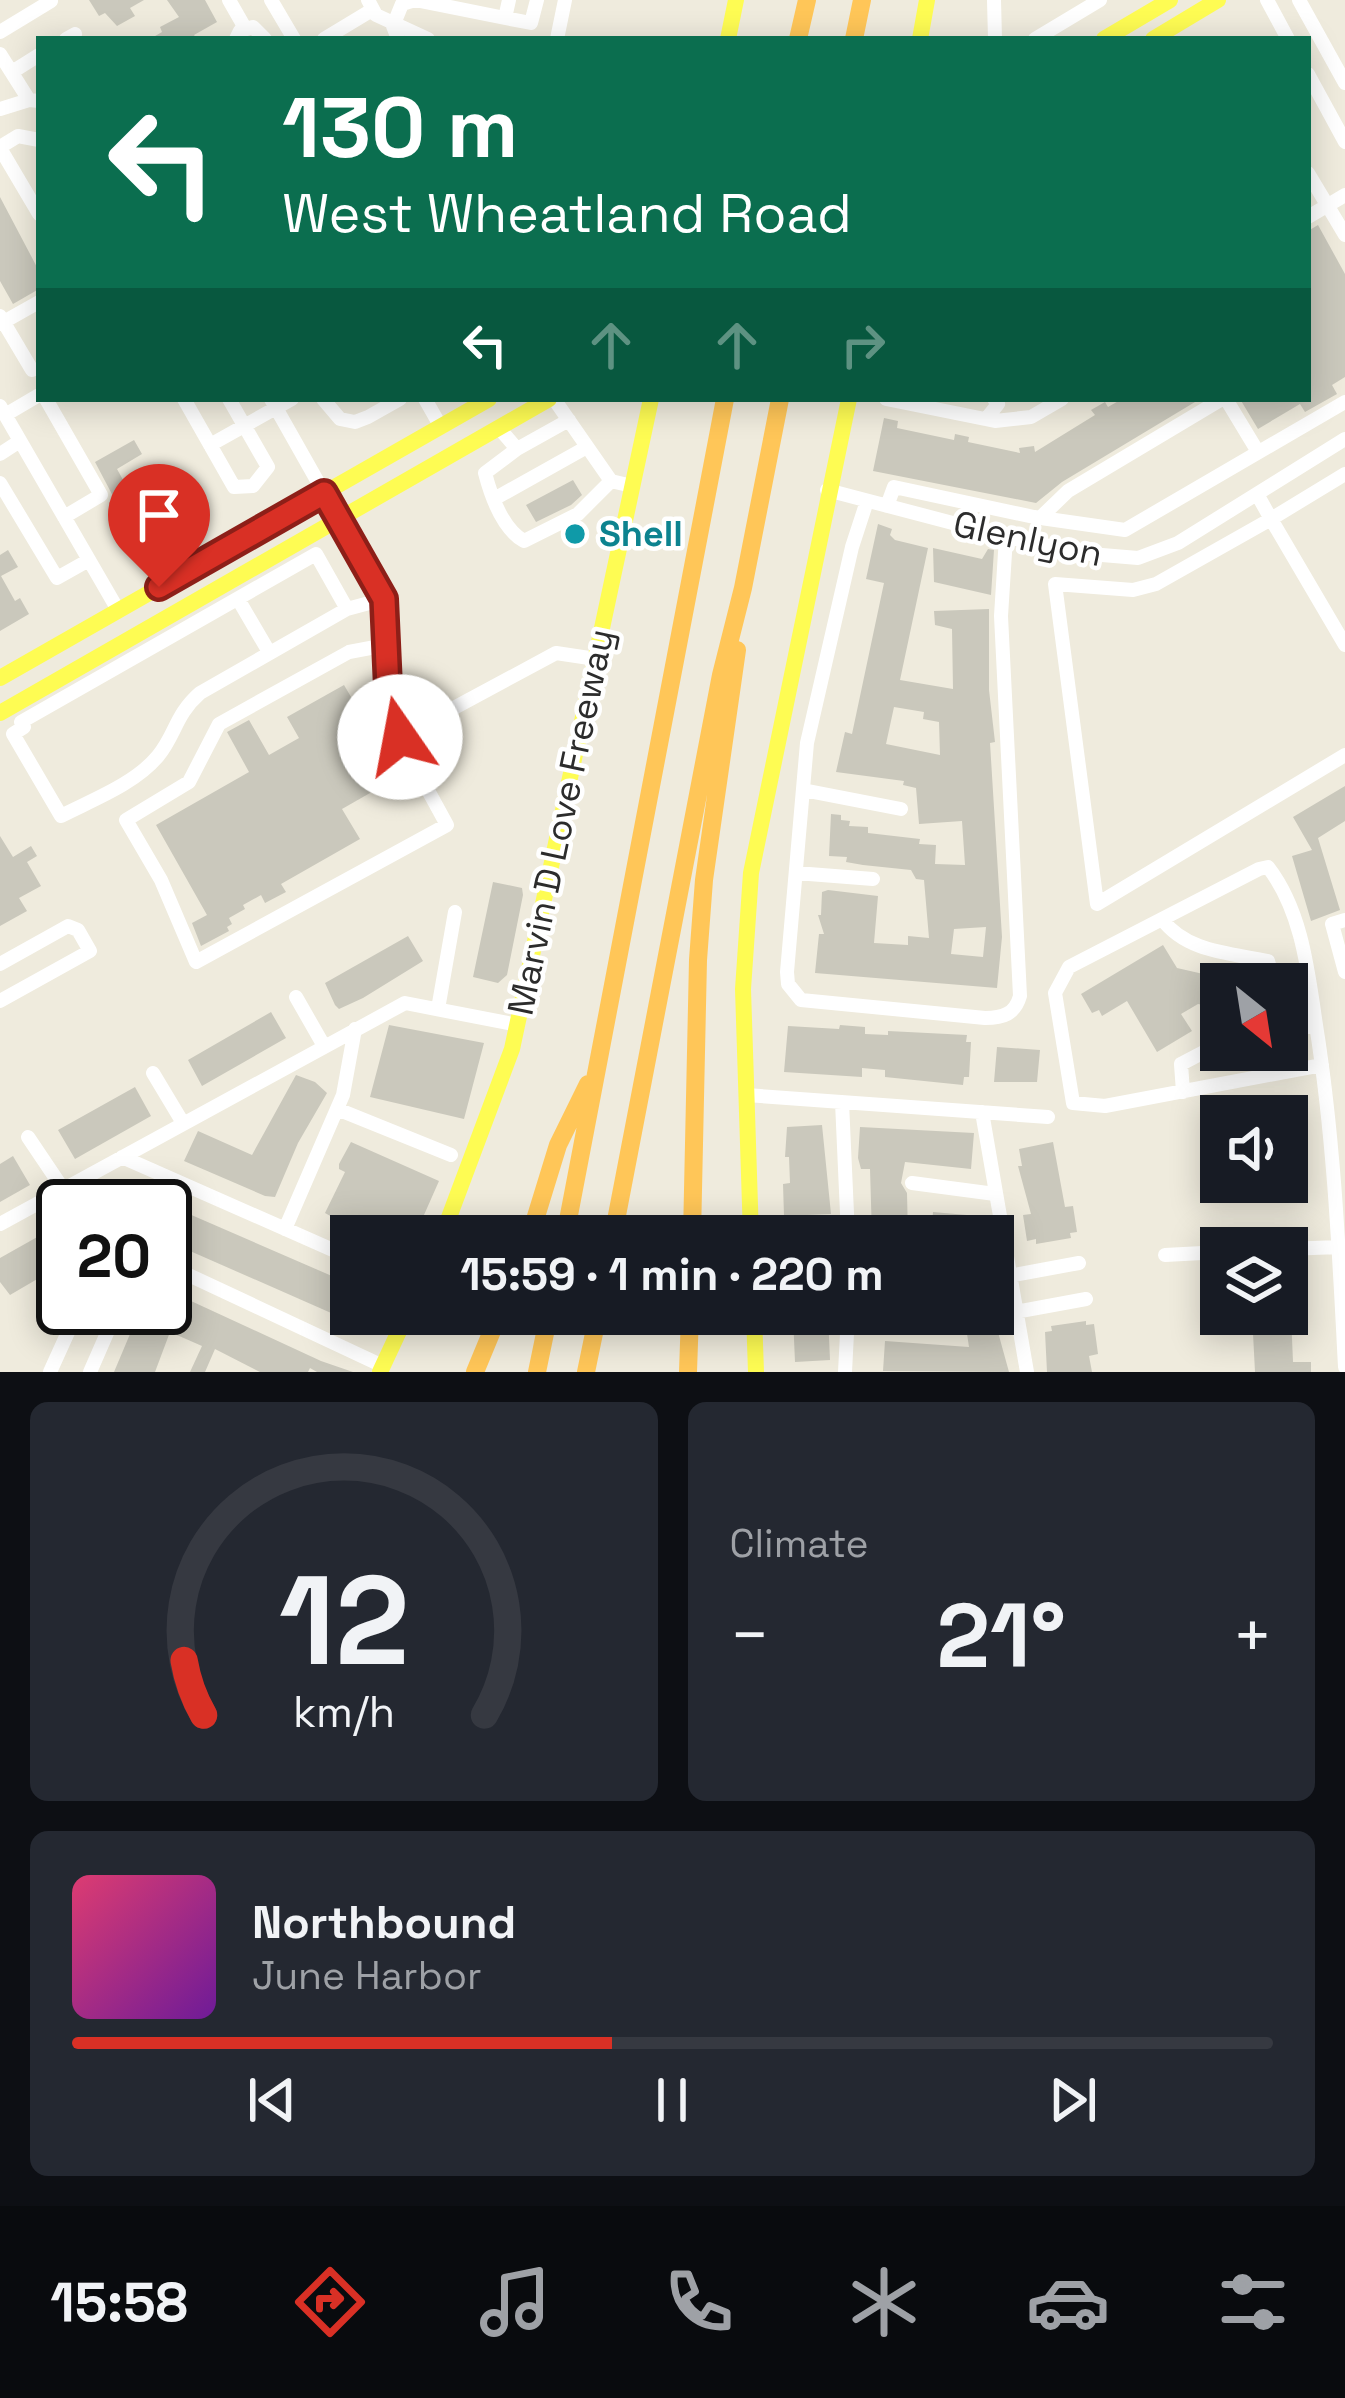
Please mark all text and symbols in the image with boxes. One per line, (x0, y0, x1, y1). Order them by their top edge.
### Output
text: 130 m (282, 74, 519, 182)
icon: left (84, 84, 240, 240)
text: West Wheatland Road (282, 179, 852, 248)
icon: left (452, 312, 518, 378)
icon: ahead (578, 312, 644, 378)
icon: ahead (704, 312, 770, 378)
icon: right (830, 312, 896, 378)
pin (108, 464, 210, 587)
icon: arrive (126, 482, 192, 548)
street label: Glenlyon (949, 501, 1107, 577)
place label: Shell (599, 511, 683, 557)
marker: Shell (562, 521, 588, 547)
street label: Marvin D Love Freeway (498, 625, 624, 1019)
position arrow (337, 674, 463, 800)
north arrow (1200, 963, 1308, 1071)
map controls (1200, 963, 1308, 1335)
button: sound (1200, 1095, 1308, 1203)
speed limit sign: 20 (36, 1179, 192, 1335)
button: layers (1200, 1227, 1308, 1335)
text: 15:59 · 1 min · 220 m (460, 1246, 884, 1303)
text: Climate (730, 1519, 869, 1568)
text: 12 (278, 1541, 409, 1700)
text: 21° (936, 1578, 1066, 1693)
text: − (730, 1593, 770, 1677)
text: + (1232, 1593, 1273, 1677)
text: km/h (293, 1684, 395, 1739)
text: Northbound (252, 1894, 516, 1951)
text: June Harbor (252, 1951, 482, 2000)
icon: previous (239, 2067, 305, 2133)
icon: pause (639, 2067, 705, 2133)
icon: next (1040, 2067, 1106, 2133)
icon: directions (288, 2260, 372, 2344)
icon: music (473, 2260, 557, 2344)
icon: phone (657, 2260, 741, 2344)
icon: climate (842, 2260, 926, 2344)
icon: car (1026, 2260, 1110, 2344)
icon: filters (1211, 2260, 1295, 2344)
text: 15:58 (50, 2268, 188, 2337)

